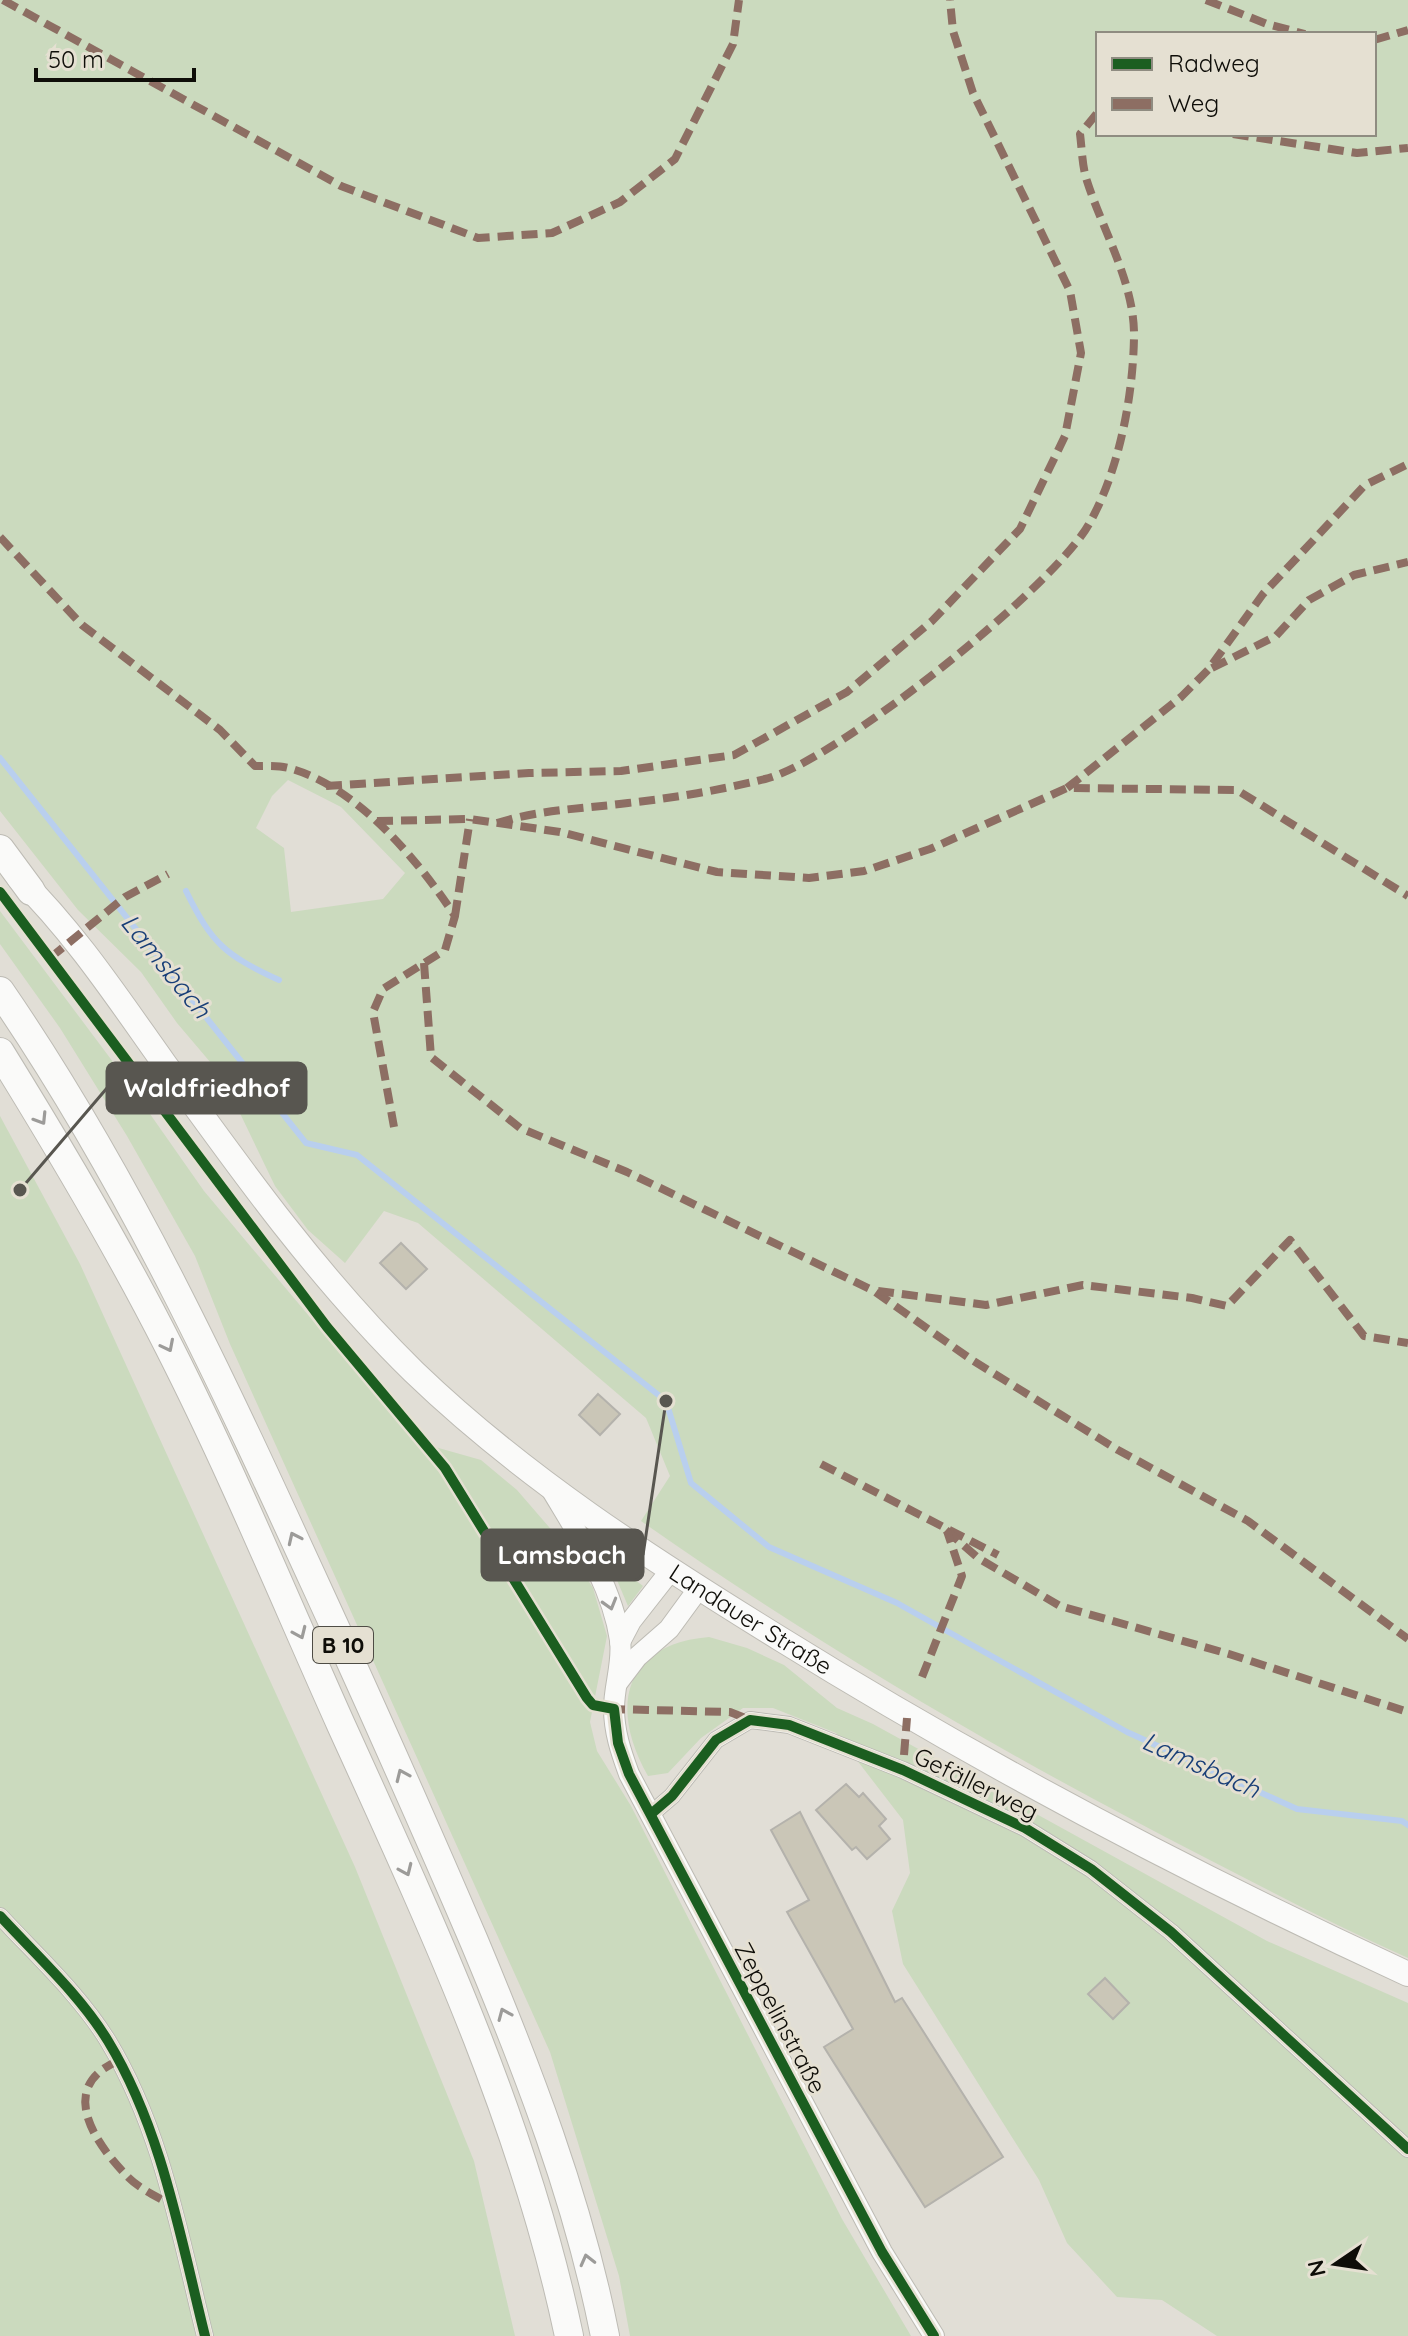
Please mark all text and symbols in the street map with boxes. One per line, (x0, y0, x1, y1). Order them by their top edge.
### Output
scale bar (36, 32, 194, 82)
legend (1096, 32, 1376, 136)
text: 50 m (48, 44, 104, 74)
text: Radweg (1168, 48, 1260, 78)
text: Weg (1168, 88, 1219, 118)
water label: Lamsbach (114, 907, 219, 1026)
callout: Waldfriedhof (107, 1063, 306, 1113)
text: Waldfriedhof (124, 1071, 291, 1104)
one-way arrow (31, 1110, 47, 1125)
one-way arrow (158, 1337, 174, 1352)
callout: Lamsbach (482, 1530, 643, 1580)
one-way arrow (288, 1532, 304, 1547)
text: Lamsbach (498, 1538, 626, 1571)
street label: Landauer Straße (664, 1557, 838, 1681)
one-way arrow (601, 1597, 617, 1611)
one-way arrow (290, 1624, 306, 1639)
road number: B 10 (313, 1627, 373, 1663)
water label: Lamsbach (1137, 1724, 1266, 1806)
street label: Gefällerweg (909, 1740, 1044, 1826)
one-way arrow (395, 1769, 411, 1783)
one-way arrow (397, 1862, 413, 1876)
street label: Zeppelinstraße (728, 1937, 833, 2098)
one-way arrow (498, 2008, 514, 2022)
north arrow (1296, 2224, 1376, 2304)
one-way arrow (579, 2254, 596, 2267)
text: N (1301, 2257, 1332, 2280)

